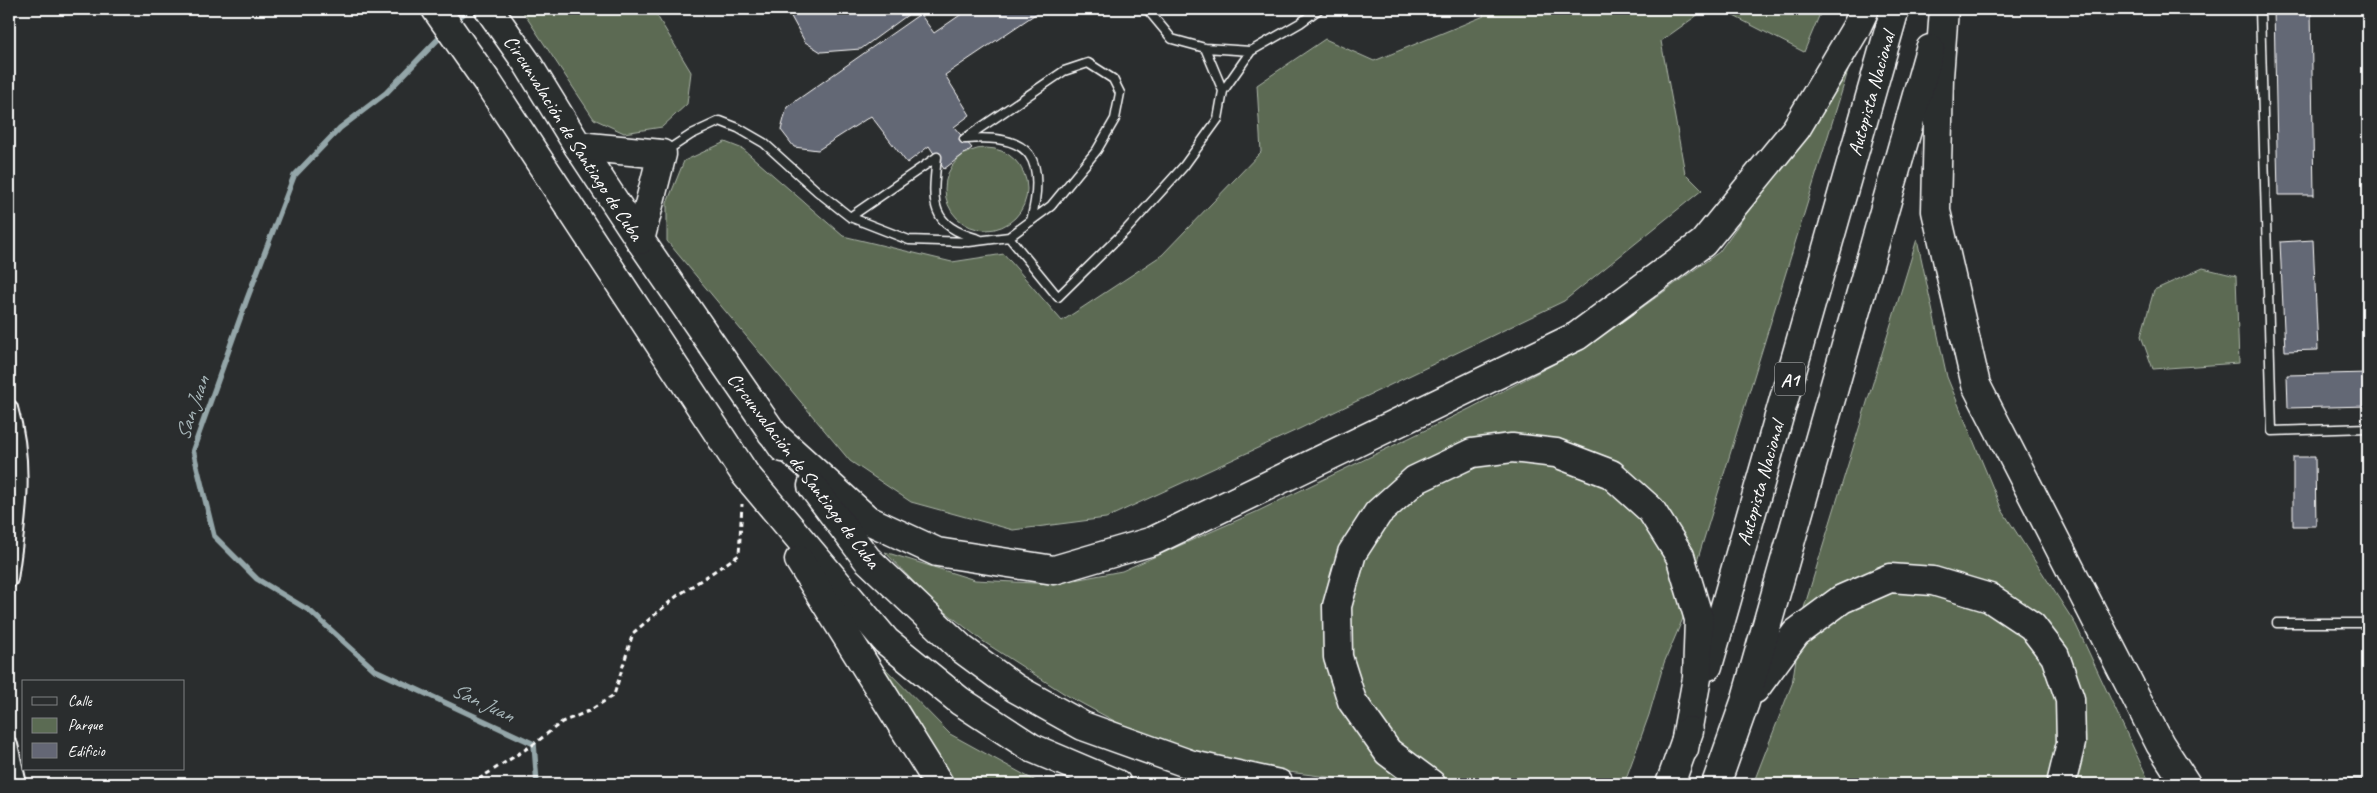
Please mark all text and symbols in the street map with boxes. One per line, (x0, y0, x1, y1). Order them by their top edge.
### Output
street label: Autopista Nacional (1842, 26, 1902, 159)
street label: Circunvalación de Santiago de Cuba (498, 30, 650, 247)
road number: A1 (1775, 362, 1805, 396)
street label: Circunvalación de Santiago de Cuba (722, 367, 887, 575)
water label: San Juan (169, 371, 216, 443)
street label: Autopista Nacional (1731, 415, 1791, 548)
water label: San Juan (448, 676, 520, 728)
legend (22, 680, 185, 770)
text: Calle (68, 692, 93, 711)
text: Parque (68, 716, 104, 735)
text: Edificio (68, 742, 106, 761)

